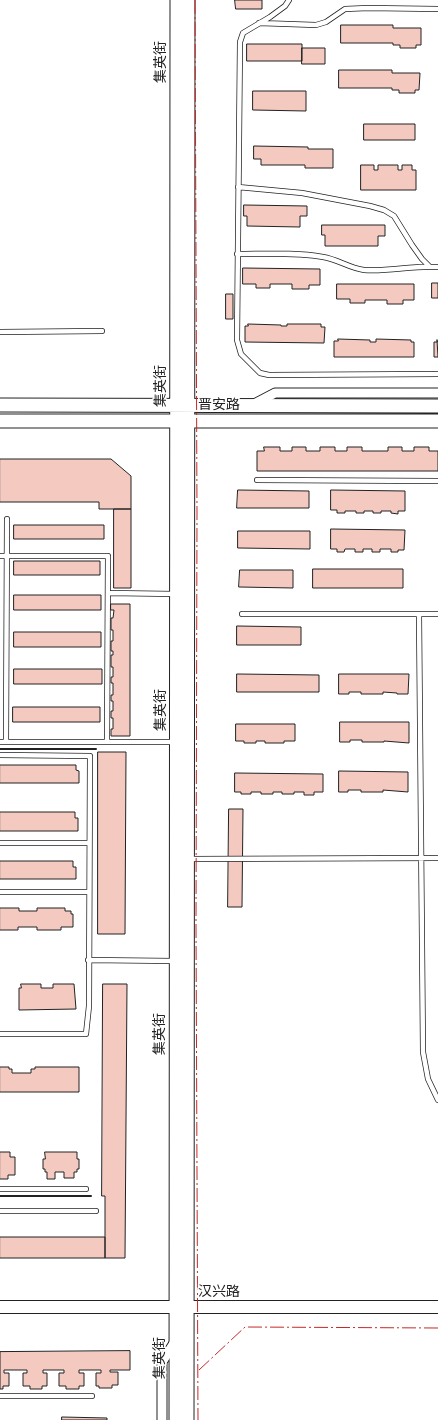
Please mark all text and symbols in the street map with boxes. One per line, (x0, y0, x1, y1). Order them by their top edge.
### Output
street label: 集英街 (153, 41, 169, 83)
street label: 集英街 (153, 365, 169, 407)
street label: 晋安路 (198, 397, 240, 413)
street label: 集英街 (153, 689, 169, 731)
street label: 集英街 (152, 1013, 168, 1055)
street label: 汉兴路 (198, 1284, 240, 1300)
street label: 集英街 (152, 1337, 168, 1379)

